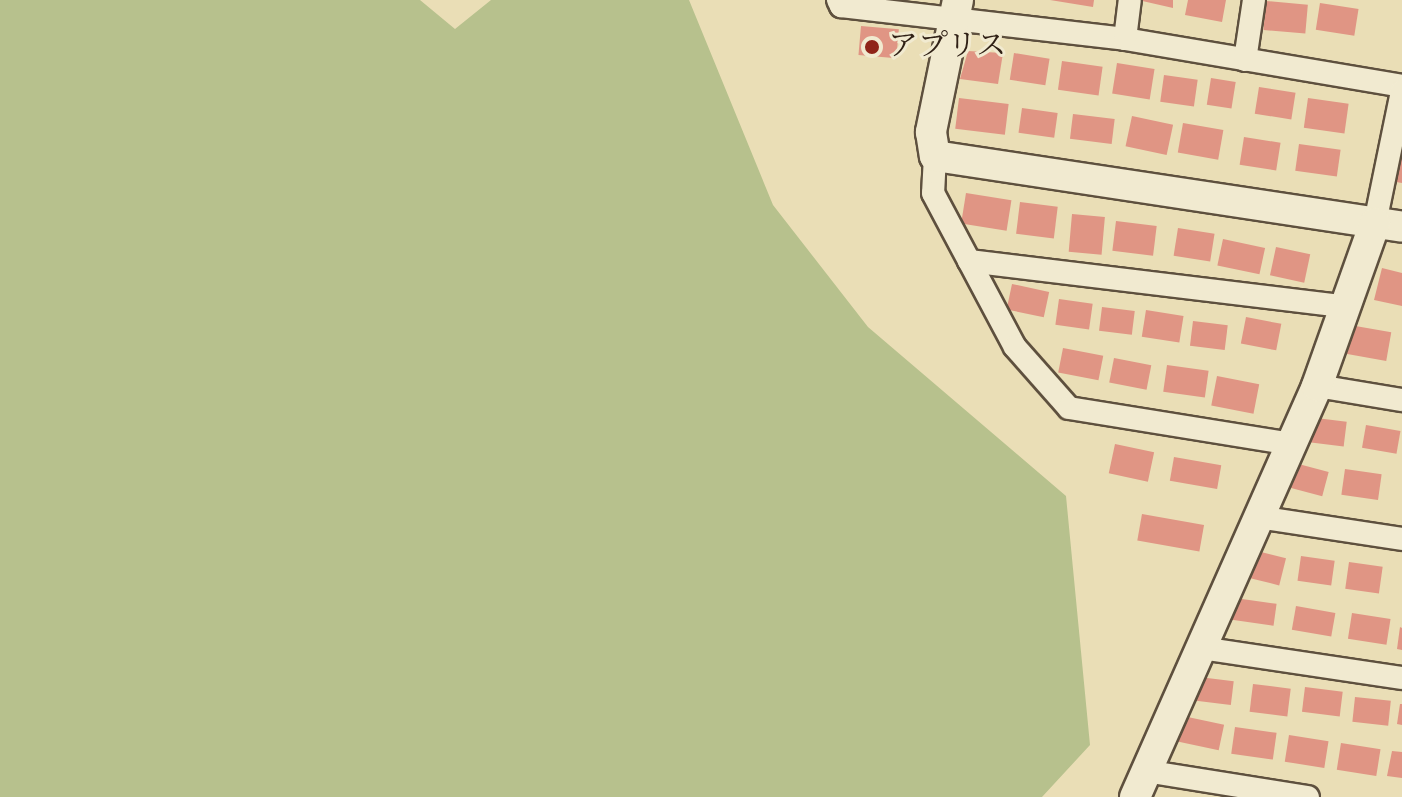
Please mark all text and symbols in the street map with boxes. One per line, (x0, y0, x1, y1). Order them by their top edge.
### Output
place label: アプリス (888, 29, 1008, 65)
marker: アプリス (863, 38, 881, 56)

